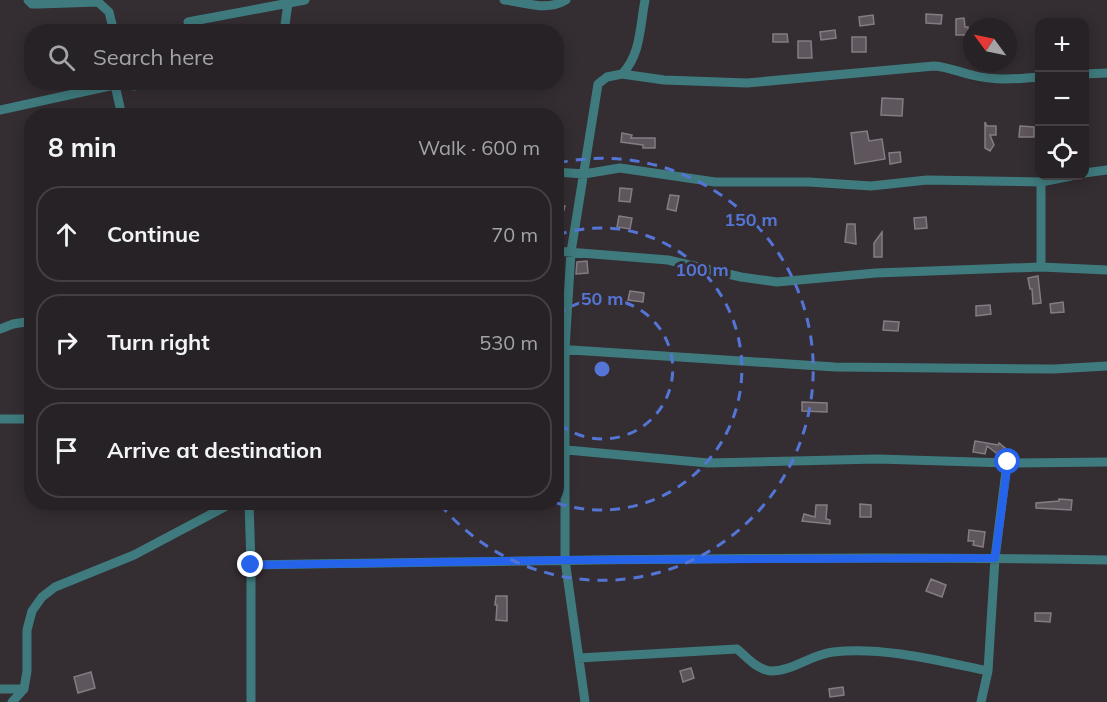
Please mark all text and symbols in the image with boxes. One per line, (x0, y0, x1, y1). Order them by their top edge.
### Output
north arrow (963, 18, 1017, 72)
map controls (1035, 18, 1089, 180)
button: + (1035, 18, 1089, 72)
search box (24, 24, 564, 90)
icon: search (45, 41, 78, 74)
text: Search here (93, 43, 214, 71)
button: − (1035, 72, 1089, 126)
button: locate (1035, 126, 1089, 180)
text: 8 min (48, 131, 117, 164)
text: Walk · 600 m (418, 135, 540, 160)
text: 150 m (724, 208, 778, 231)
icon: ahead (50, 218, 83, 251)
text: Continue (107, 220, 200, 248)
text: 70 m (491, 222, 538, 247)
text: 100 m (675, 258, 729, 281)
text: 50 m (581, 287, 623, 310)
icon: right (50, 326, 83, 359)
text: Turn right (107, 328, 210, 356)
text: 530 m (479, 330, 538, 355)
centre of rings (592, 359, 612, 379)
icon: arrive (50, 434, 83, 467)
text: Arrive at destination (107, 436, 322, 464)
route start (994, 448, 1020, 474)
route end (237, 551, 263, 577)

